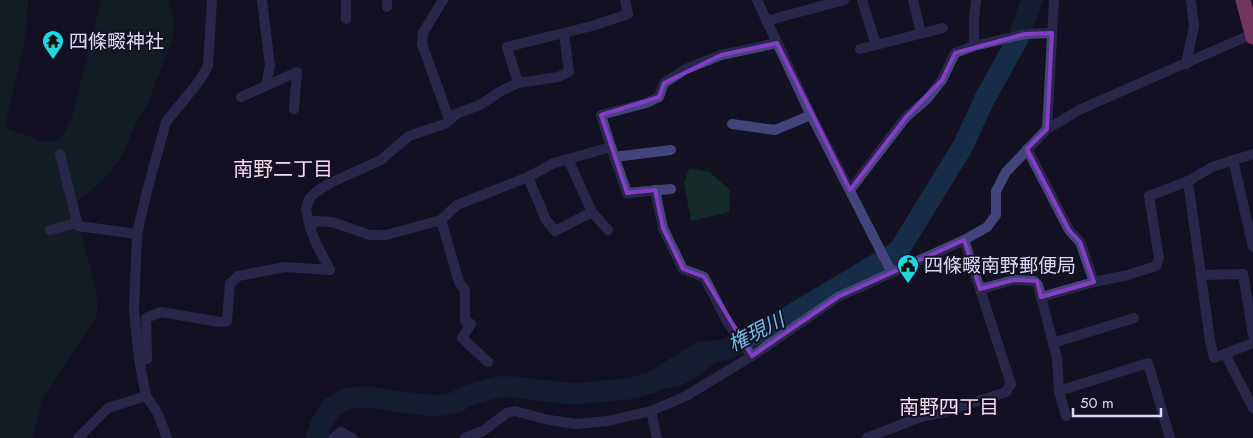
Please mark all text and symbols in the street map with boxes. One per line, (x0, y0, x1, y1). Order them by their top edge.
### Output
place label: 四條畷神社 (69, 28, 164, 55)
temple icon: 四條畷神社 (41, 29, 65, 60)
district label: 南野二丁目 (233, 155, 333, 184)
place label: 四條畷南野郵便局 (924, 252, 1076, 279)
public building icon: 四條畷南野郵便局 (896, 253, 920, 284)
water label: 権現川 (723, 305, 791, 359)
scale bar (1073, 386, 1160, 418)
text: 50 m (1080, 392, 1114, 414)
district label: 南野四丁目 (899, 393, 999, 422)

